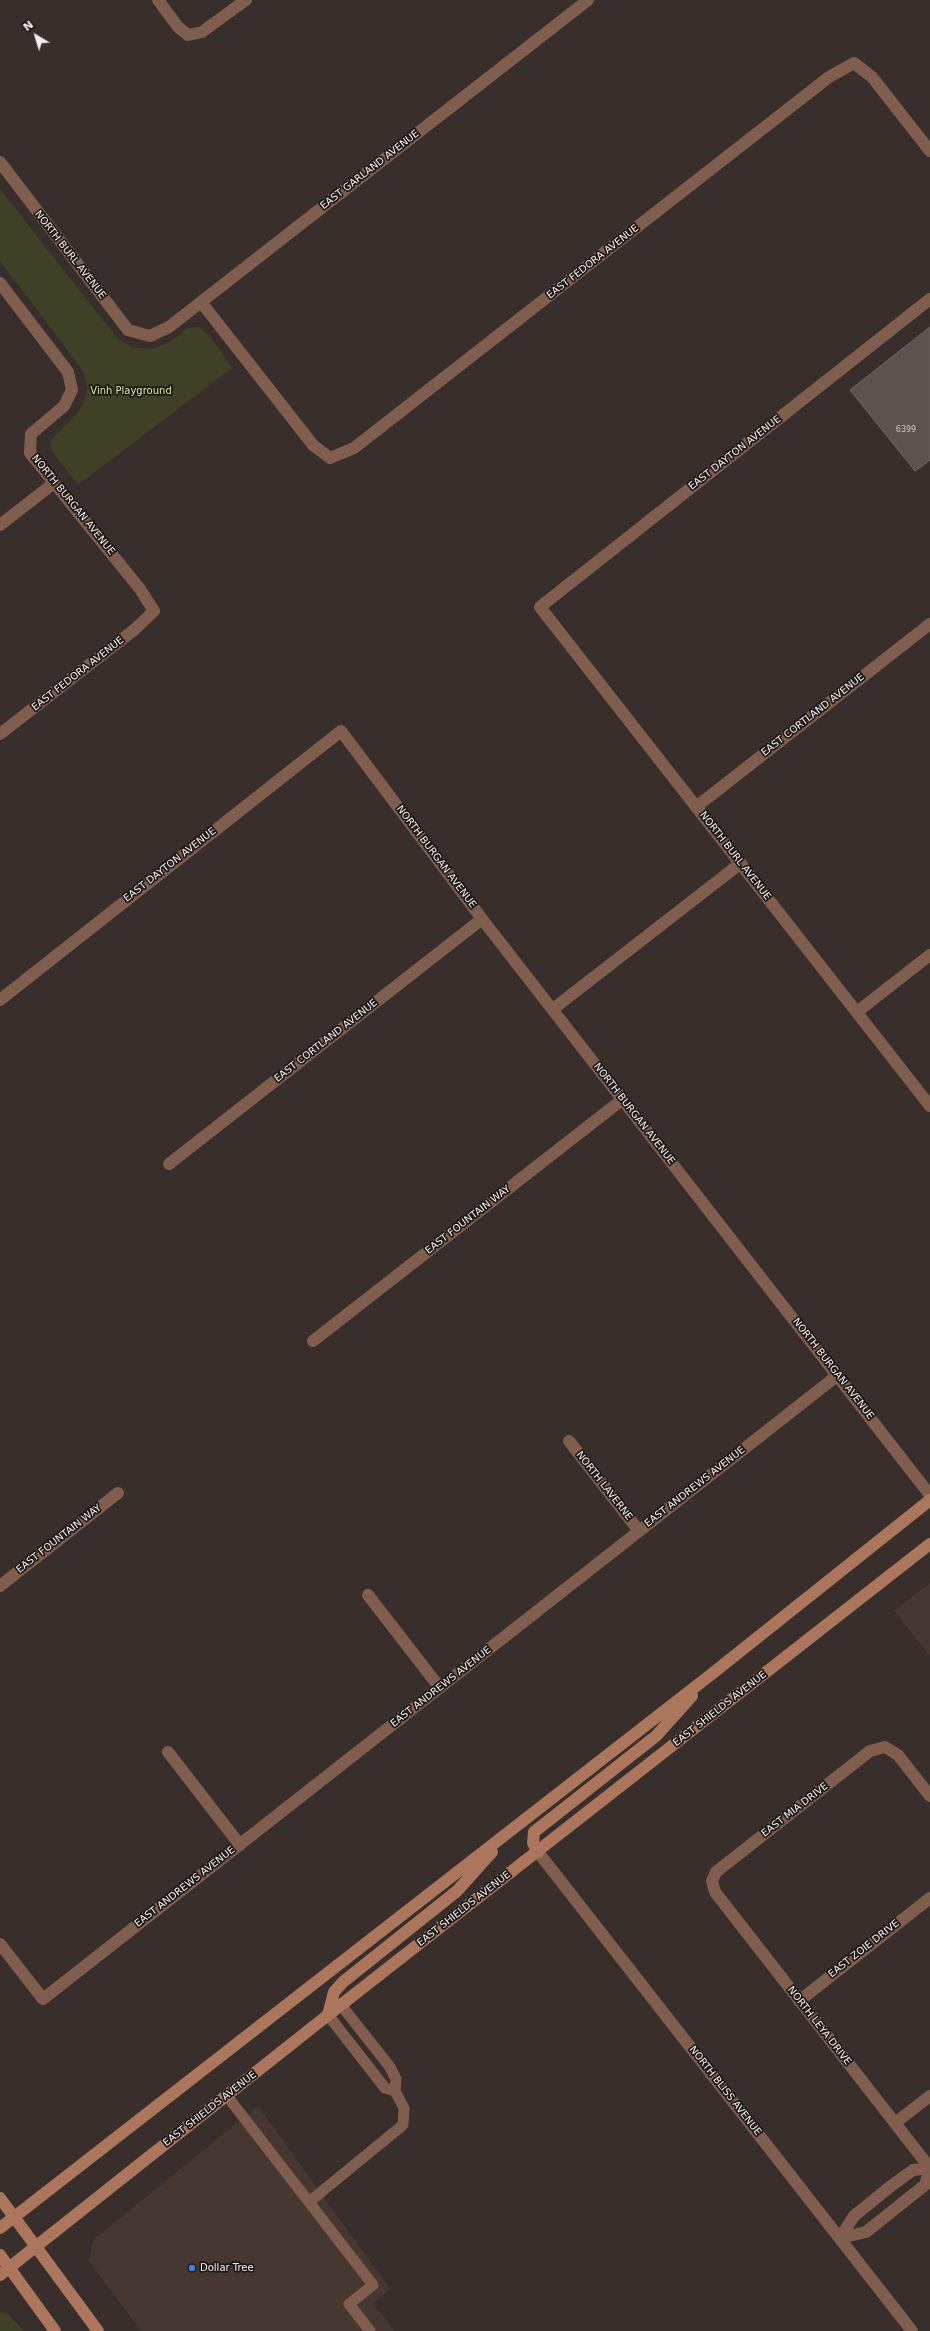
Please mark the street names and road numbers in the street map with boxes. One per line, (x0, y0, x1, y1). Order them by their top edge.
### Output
street label: EAST GARLAND AVENUE (318, 128, 422, 212)
street label: NORTH BURL AVENUE (32, 208, 108, 302)
street label: EAST FEDORA AVENUE (545, 222, 641, 302)
street label: EAST DAYTON AVENUE (687, 413, 783, 493)
street label: NORTH BURGAN AVENUE (29, 453, 117, 557)
street label: EAST FEDORA AVENUE (30, 634, 126, 714)
street label: EAST CORTLAND AVENUE (759, 671, 867, 759)
street label: NORTH BURGAN AVENUE (394, 803, 478, 911)
street label: NORTH BURL AVENUE (697, 809, 773, 903)
street label: EAST DAYTON AVENUE (122, 825, 218, 905)
street label: EAST CORTLAND AVENUE (272, 997, 380, 1085)
street label: NORTH BURGAN AVENUE (591, 1061, 677, 1167)
street label: EAST FOUNTAIN WAY (423, 1183, 513, 1257)
street label: NORTH BURGAN AVENUE (790, 1316, 876, 1422)
street label: EAST ANDREWS AVENUE (642, 1444, 748, 1530)
street label: NORTH LAVERNE (573, 1449, 635, 1523)
street label: EAST FOUNTAIN WAY (14, 1502, 104, 1576)
street label: EAST ANDREWS AVENUE (388, 1644, 494, 1730)
street label: EAST SHIELDS AVENUE (671, 1669, 769, 1749)
street label: EAST MIA DRIVE (759, 1780, 831, 1840)
street label: EAST ANDREWS AVENUE (132, 1844, 238, 1930)
street label: EAST SHIELDS AVENUE (415, 1869, 513, 1949)
street label: EAST ZOIE DRIVE (826, 1918, 902, 1980)
street label: NORTH LEYA DRIVE (785, 1984, 853, 2068)
street label: NORTH BLISS AVENUE (686, 2044, 764, 2138)
street label: EAST SHIELDS AVENUE (161, 2069, 259, 2149)

